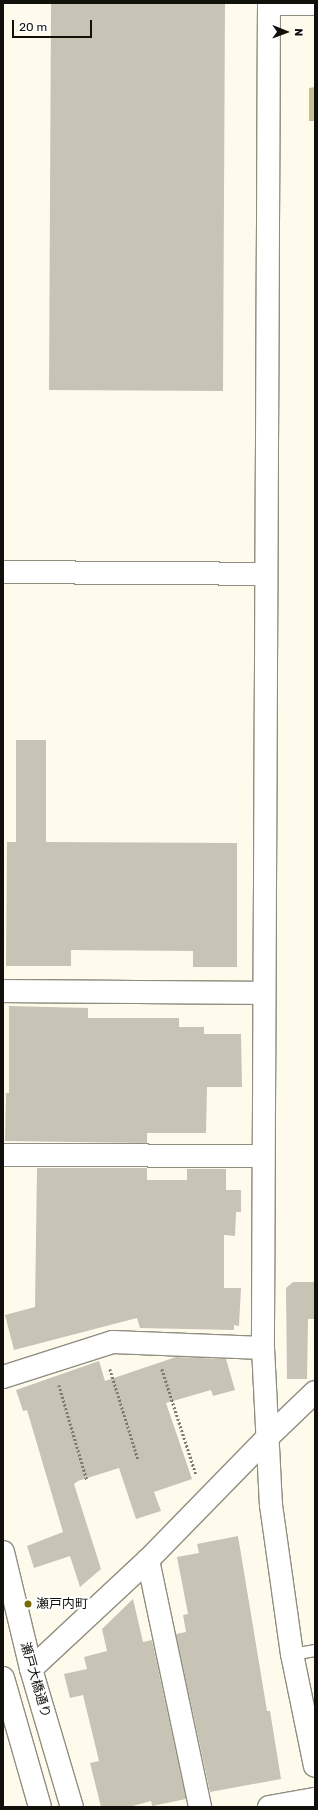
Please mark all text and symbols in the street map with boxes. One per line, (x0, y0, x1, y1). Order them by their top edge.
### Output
scale bar (14, 12, 94, 38)
north arrow (266, 12, 306, 52)
text: 20 m (19, 20, 47, 34)
text: N (292, 28, 305, 36)
place label: 瀬戸内町 (36, 1596, 88, 1612)
marker: 瀬戸内町 (23, 1599, 33, 1609)
street label: 瀬戸大橋通り (17, 1640, 53, 1720)

